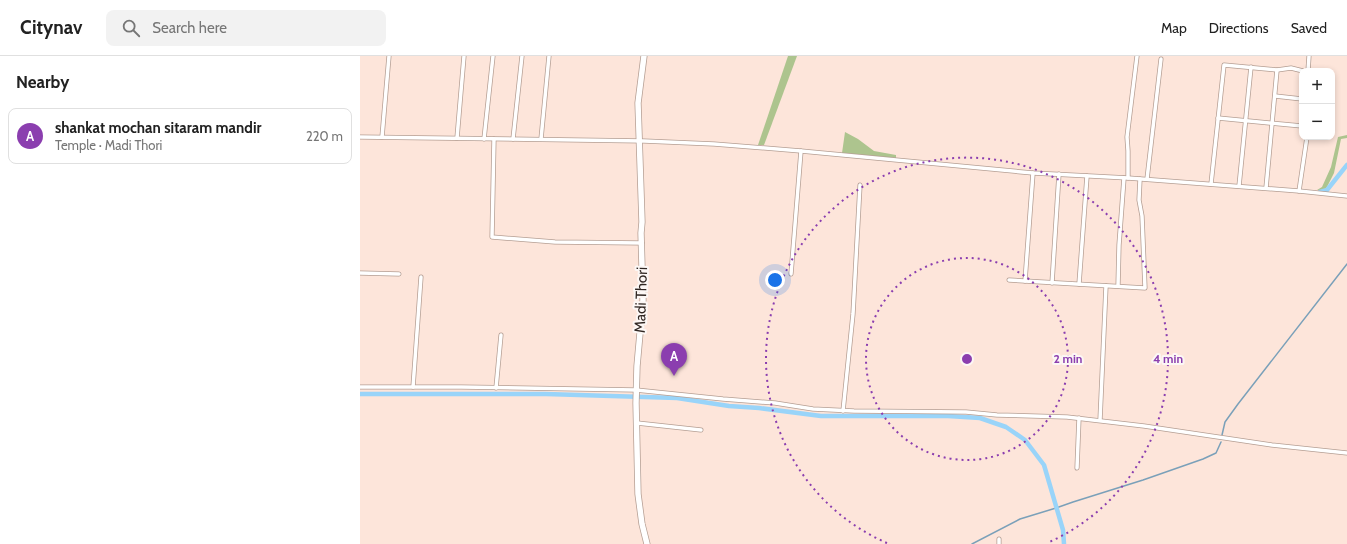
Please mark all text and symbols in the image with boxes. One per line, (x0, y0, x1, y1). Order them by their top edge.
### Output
search box (106, 10, 386, 46)
text: Citynav (20, 16, 82, 39)
icon: search (120, 17, 142, 39)
text: Search here (152, 19, 227, 37)
text: Map (1161, 19, 1187, 37)
text: Directions (1209, 19, 1269, 37)
text: Saved (1291, 19, 1327, 37)
map controls (1299, 68, 1335, 140)
button: + (1299, 68, 1335, 104)
text: Nearby (16, 72, 69, 92)
button: − (1299, 104, 1335, 140)
text: shankat mochan sitaram mandir (55, 119, 261, 137)
text: A (26, 128, 34, 144)
text: 220 m (306, 128, 343, 144)
text: Temple · Madi Thori (55, 137, 162, 153)
street label: Madi Thori (631, 267, 651, 333)
your location (765, 270, 785, 290)
pin: A (661, 343, 687, 376)
text: 2 min (1054, 351, 1082, 366)
text: 4 min (1153, 351, 1183, 366)
centre of rings (960, 352, 974, 366)

